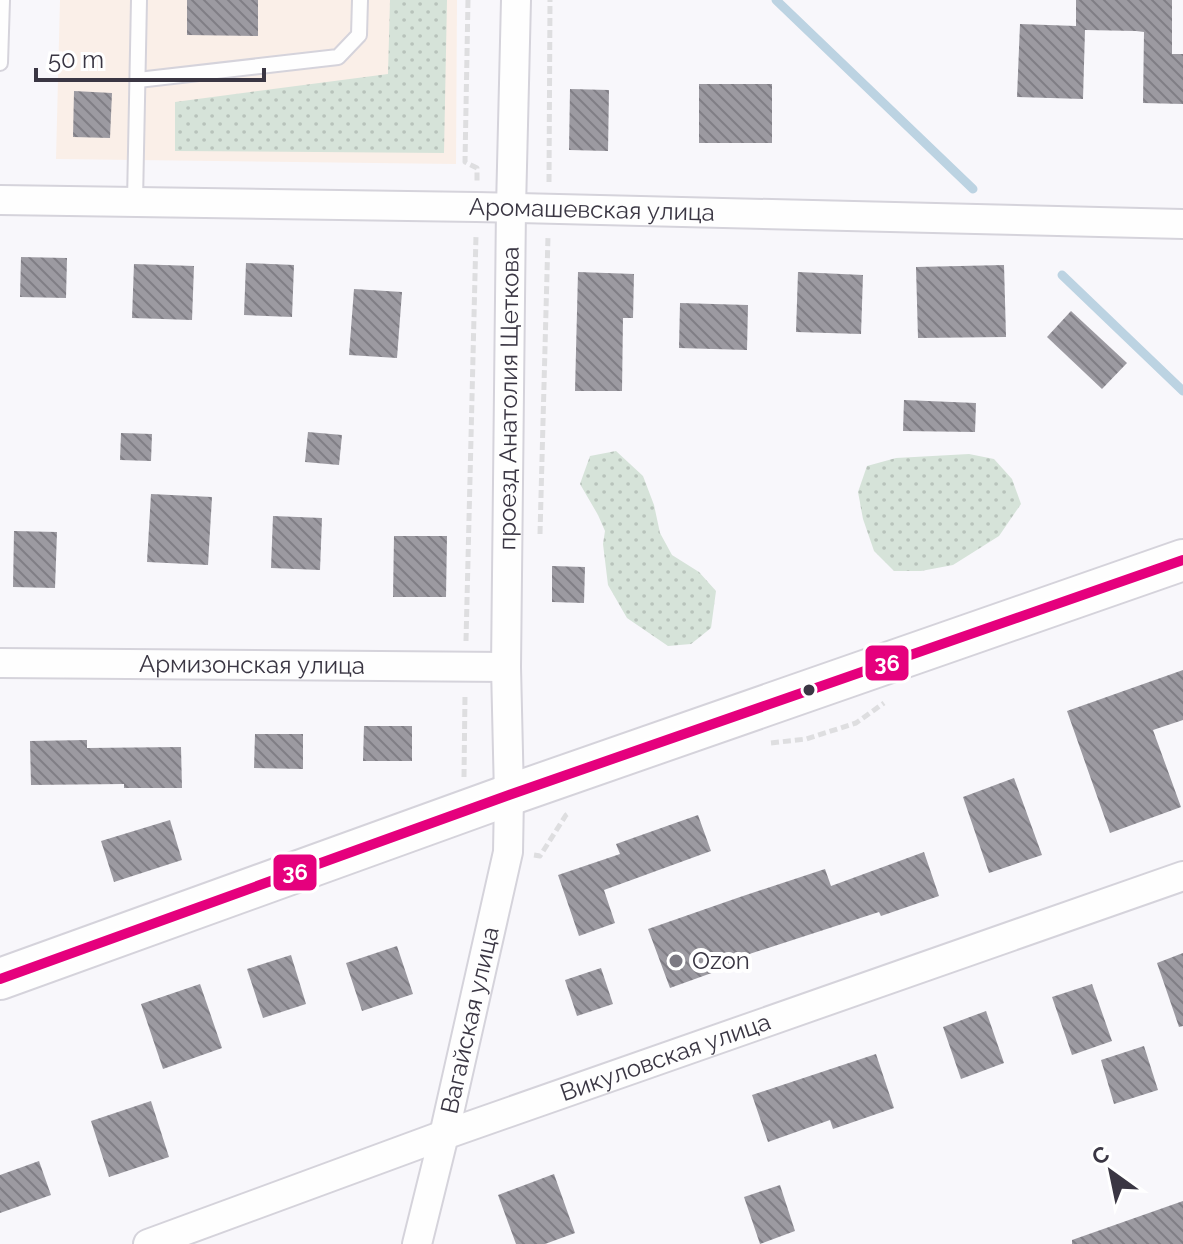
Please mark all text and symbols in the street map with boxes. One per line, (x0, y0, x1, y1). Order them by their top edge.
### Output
scale bar (36, 32, 264, 82)
text: 50 m (48, 45, 104, 74)
street label: Аромашевская улица (469, 192, 715, 227)
street label: проезд Анатолия Щеткова (492, 246, 525, 551)
line badge: 36 (864, 644, 910, 682)
street label: Армизонская улица (139, 649, 365, 680)
text: 36 (874, 650, 900, 676)
unlabelled marker (801, 682, 817, 698)
line badge: 36 (272, 853, 318, 892)
text: 36 (282, 859, 308, 885)
street label: Вагайская улица (434, 924, 505, 1116)
place label: Ozon (692, 946, 750, 975)
marker: Ozon (667, 952, 685, 970)
street label: Викуловская улица (556, 1007, 774, 1107)
north arrow (1071, 1132, 1151, 1212)
text: С (1087, 1140, 1114, 1170)

